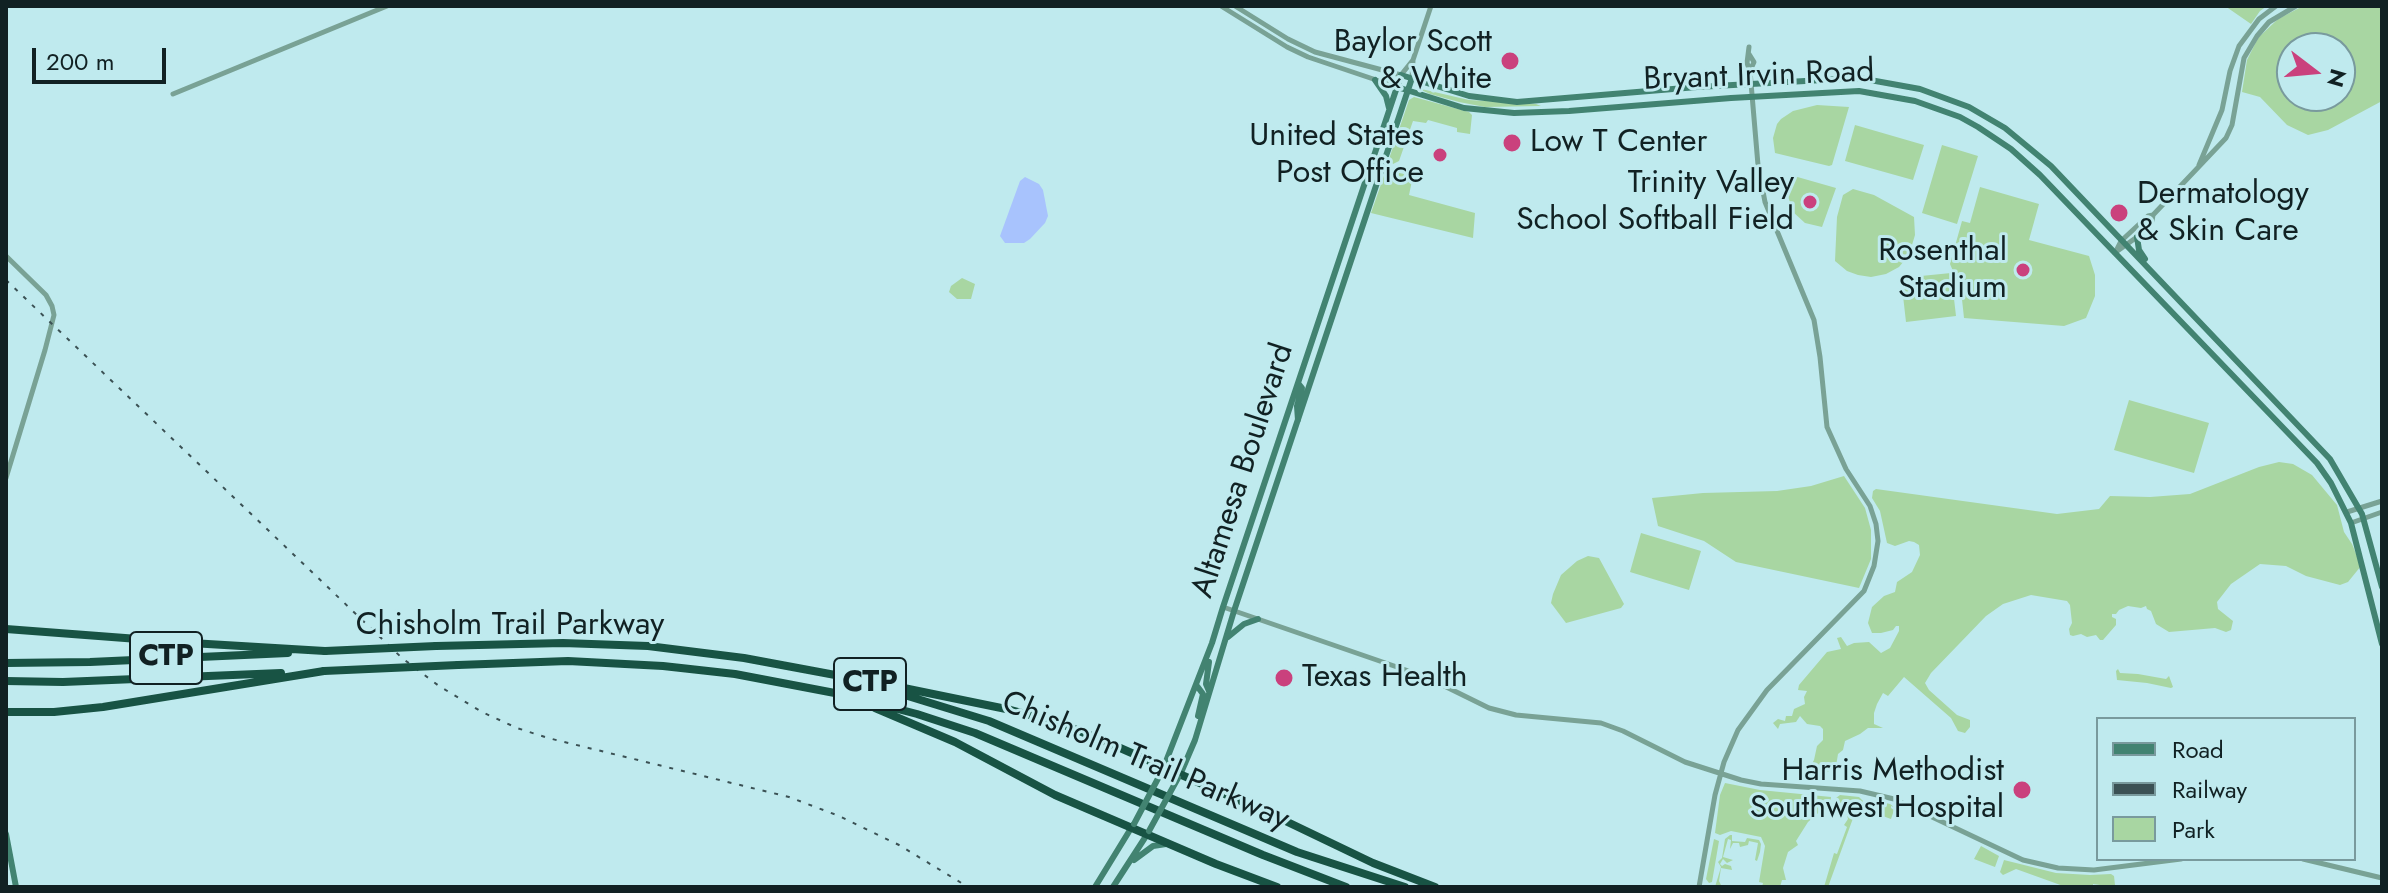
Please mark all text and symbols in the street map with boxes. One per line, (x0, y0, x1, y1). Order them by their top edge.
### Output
place label: Baylor Scott & White (1334, 24, 1492, 99)
scale bar (36, 32, 170, 82)
north arrow (2276, 32, 2356, 112)
text: 200 m (46, 44, 114, 79)
marker: Baylor Scott & White (1499, 50, 1521, 72)
street label: Bryant Irvin Road (1643, 54, 1875, 100)
text: N (2319, 65, 2355, 91)
place label: United States Post Office (1249, 118, 1424, 193)
place label: Low T Center (1530, 124, 1708, 162)
marker: Low T Center (1501, 132, 1523, 154)
marker: United States Post Office (1431, 146, 1449, 164)
place label: Trinity Valley School Softball Field (1516, 165, 1794, 240)
place label: Dermatology & Skin Care (2137, 176, 2309, 251)
marker: Trinity Valley School Softball Field (1801, 193, 1819, 211)
marker: Dermatology & Skin Care (2108, 202, 2130, 224)
place label: Rosenthal Stadium (1878, 233, 2007, 308)
marker: Rosenthal Stadium (2014, 261, 2032, 279)
street label: Altamesa Boulevard (1185, 339, 1303, 603)
street label: Chisholm Trail Parkway (356, 607, 664, 645)
road number: CTP (130, 632, 202, 684)
road number: CTP (834, 658, 906, 710)
place label: Texas Health (1302, 659, 1468, 697)
marker: Texas Health (1273, 667, 1295, 689)
street label: Chisholm Trail Parkway (995, 684, 1295, 840)
legend (2096, 717, 2356, 861)
text: Road (2172, 732, 2224, 767)
place label: Harris Methodist Southwest Hospital (1750, 753, 2004, 828)
text: Railway (2172, 772, 2247, 807)
marker: Harris Methodist Southwest Hospital (2011, 779, 2033, 801)
text: Park (2172, 812, 2215, 847)

